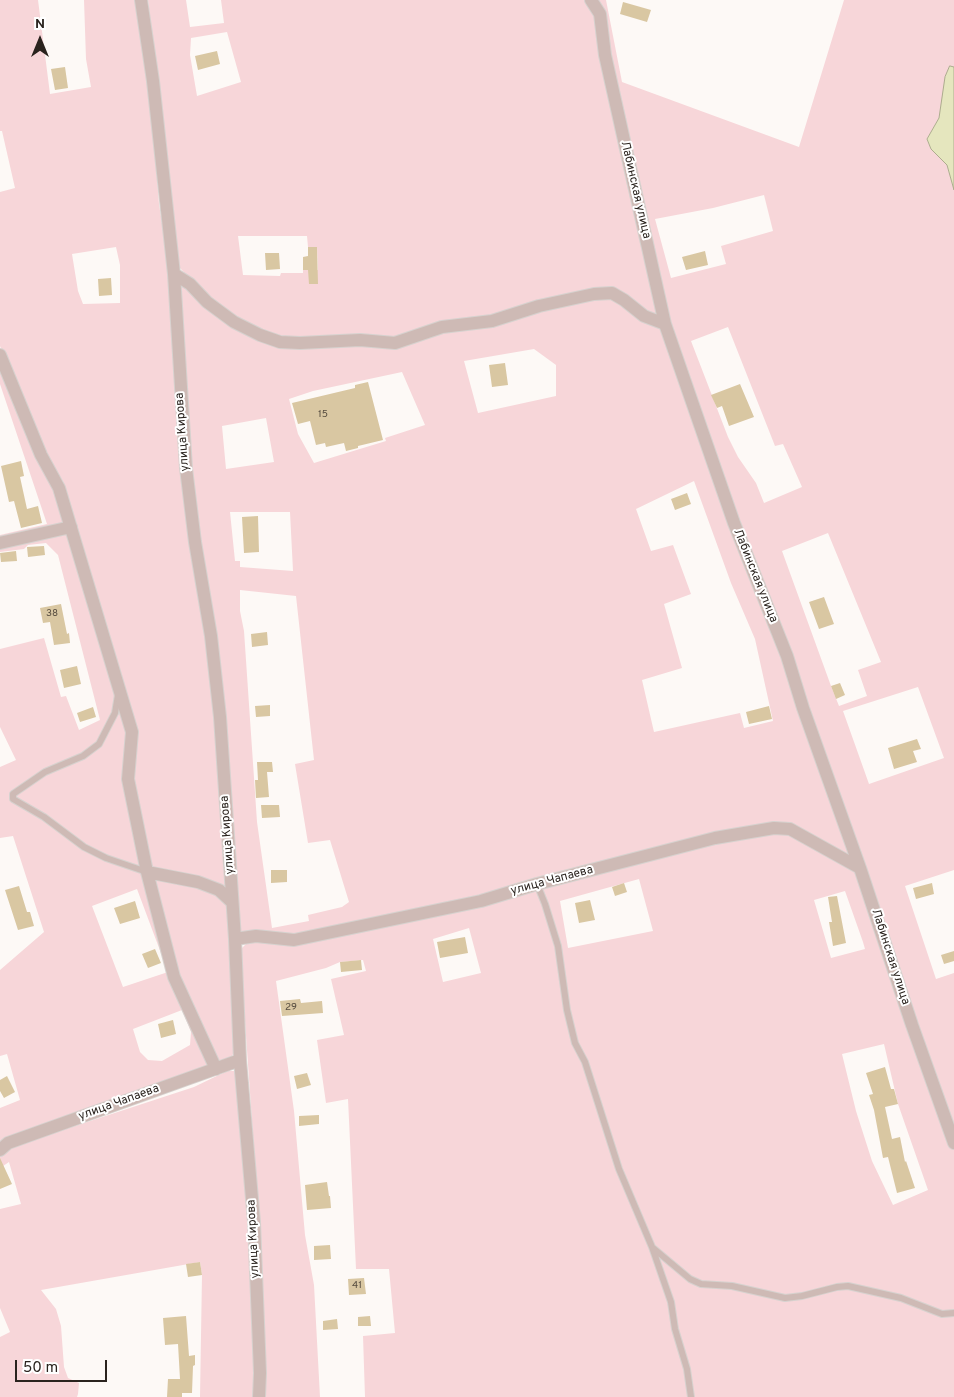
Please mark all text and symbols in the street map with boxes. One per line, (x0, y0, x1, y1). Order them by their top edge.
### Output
north arrow (15, 15, 65, 65)
text: N (35, 16, 45, 33)
street label: Лабинская улица (617, 140, 653, 240)
street label: улица Кирова (173, 392, 193, 472)
house number: 15 (318, 409, 328, 421)
street label: Лабинская улица (730, 527, 780, 625)
house number: 38 (46, 608, 58, 620)
street label: улица Кирова (218, 795, 238, 875)
street label: улица Чапаева (509, 863, 595, 899)
street label: Лабинская улица (868, 907, 912, 1007)
house number: 29 (285, 1002, 297, 1014)
street label: улица Чапаева (77, 1082, 161, 1124)
street label: улица Кирова (245, 1199, 263, 1279)
house number: 41 (352, 1280, 362, 1292)
scale bar (18, 1350, 110, 1382)
text: 50 m (23, 1359, 58, 1378)

